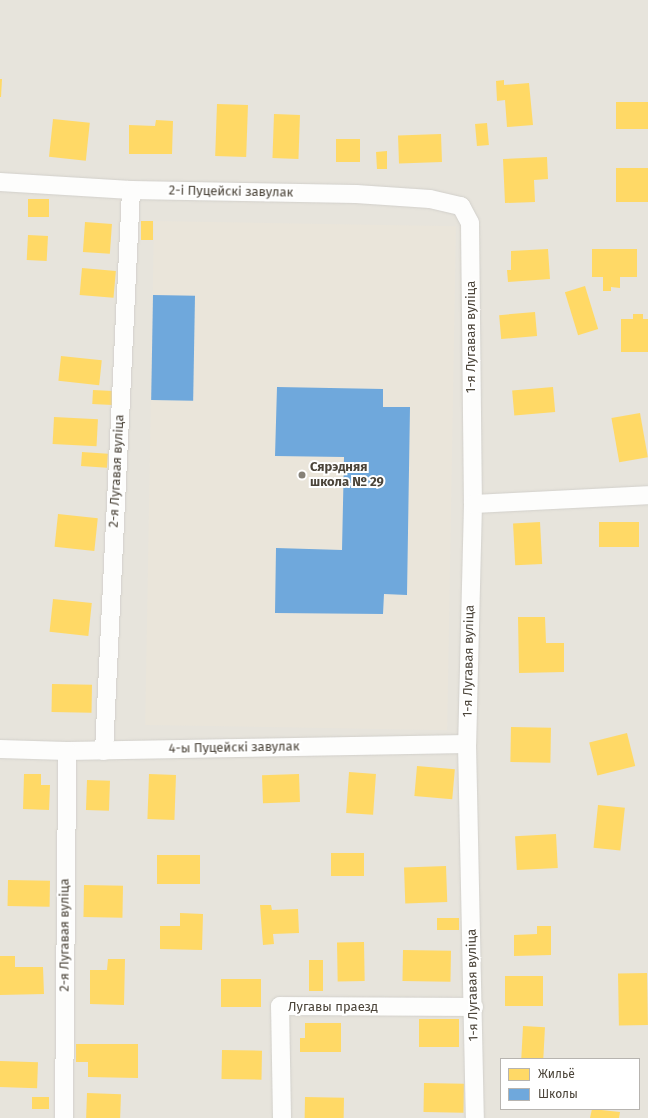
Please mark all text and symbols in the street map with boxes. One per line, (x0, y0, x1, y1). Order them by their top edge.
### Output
street label: 2-і Пуцейскі завулак (169, 183, 293, 201)
street label: 1-я Лугавая вуліца (463, 281, 479, 393)
street label: 2-я Лугавая вуліца (106, 414, 128, 528)
place label: Сярэдняя школа № 29 (310, 460, 384, 491)
marker: Сярэдняя школа № 29 (297, 470, 307, 480)
street label: 1-я Лугавая вуліца (460, 605, 478, 717)
street label: 4-ы Пуцейскі завулак (168, 739, 300, 757)
street label: 2-я Лугавая вуліца (57, 878, 73, 992)
street label: 1-я Лугавая вуліца (464, 929, 482, 1041)
street label: Лугавы праезд (288, 999, 378, 1015)
legend (500, 1058, 640, 1110)
text: Жильё (538, 1067, 575, 1081)
text: Школы (538, 1087, 578, 1101)

